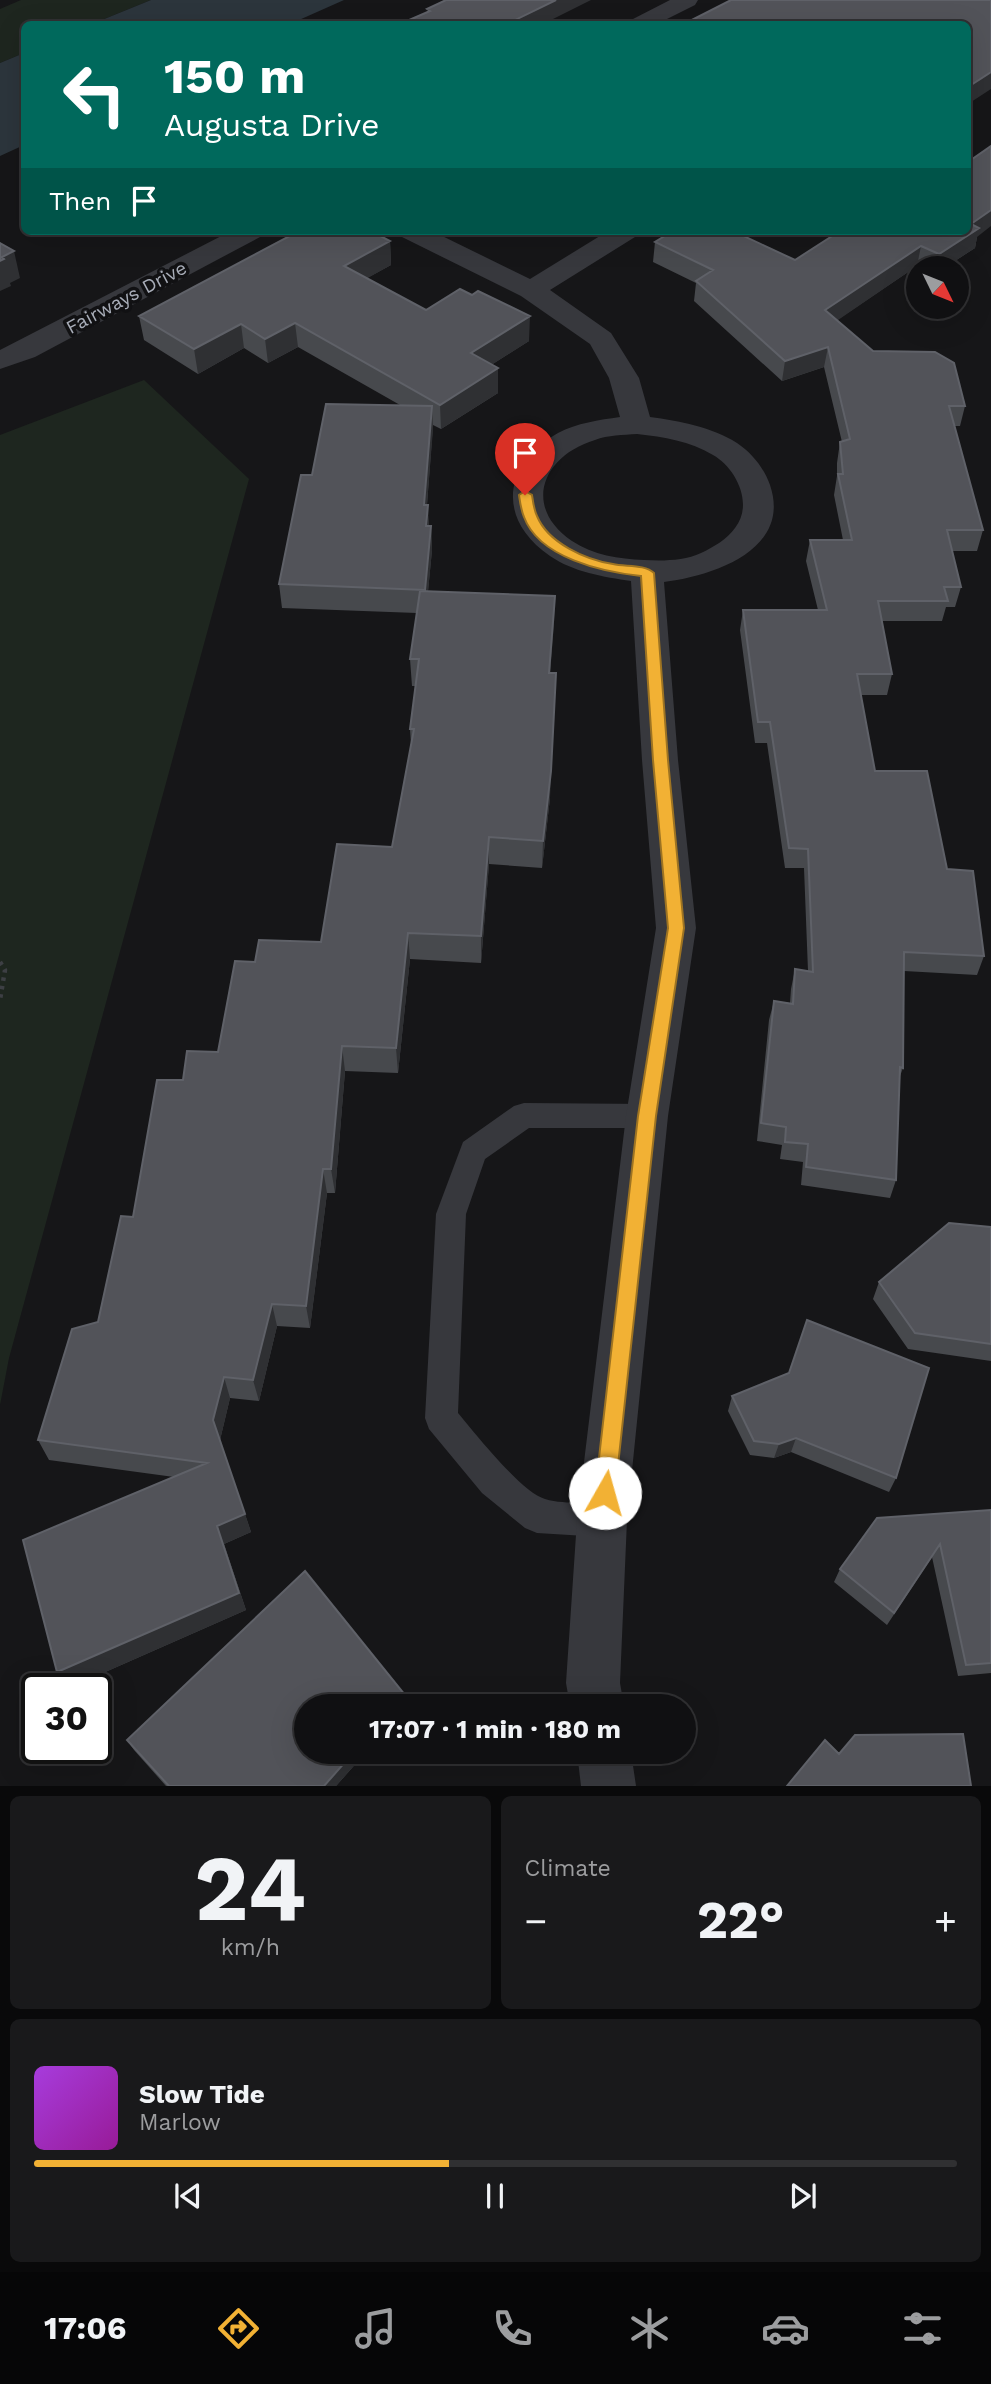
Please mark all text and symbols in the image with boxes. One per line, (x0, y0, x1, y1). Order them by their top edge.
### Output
text: 150 m (164, 47, 305, 105)
icon: left (49, 49, 140, 140)
text: Augusta Drive (164, 106, 380, 144)
icon: arrive (125, 182, 163, 220)
text: Then (49, 186, 111, 216)
street label: Fairways Drive (62, 256, 191, 339)
north arrow (906, 256, 970, 318)
map controls (906, 256, 969, 319)
pin (495, 423, 555, 495)
icon: arrive (506, 434, 544, 472)
position arrow (568, 1456, 642, 1530)
speed limit sign: 30 (21, 1673, 112, 1764)
text: 17:07 · 1 min · 180 m (369, 1714, 621, 1744)
text: 24 (194, 1835, 306, 1942)
text: Climate (525, 1855, 611, 1882)
text: 22° (697, 1890, 785, 1951)
text: − (525, 1899, 547, 1943)
text: + (934, 1899, 957, 1943)
text: km/h (221, 1934, 280, 1961)
text: Slow Tide (139, 2079, 265, 2109)
text: Marlow (139, 2109, 221, 2136)
icon: previous (169, 2177, 207, 2215)
icon: pause (476, 2177, 514, 2215)
icon: next (784, 2177, 822, 2215)
icon: directions (214, 2304, 263, 2353)
icon: music (351, 2304, 400, 2353)
icon: phone (488, 2304, 537, 2353)
icon: climate (625, 2304, 674, 2353)
icon: car (761, 2304, 810, 2353)
icon: filters (898, 2304, 947, 2353)
text: 17:06 (44, 2309, 127, 2347)

